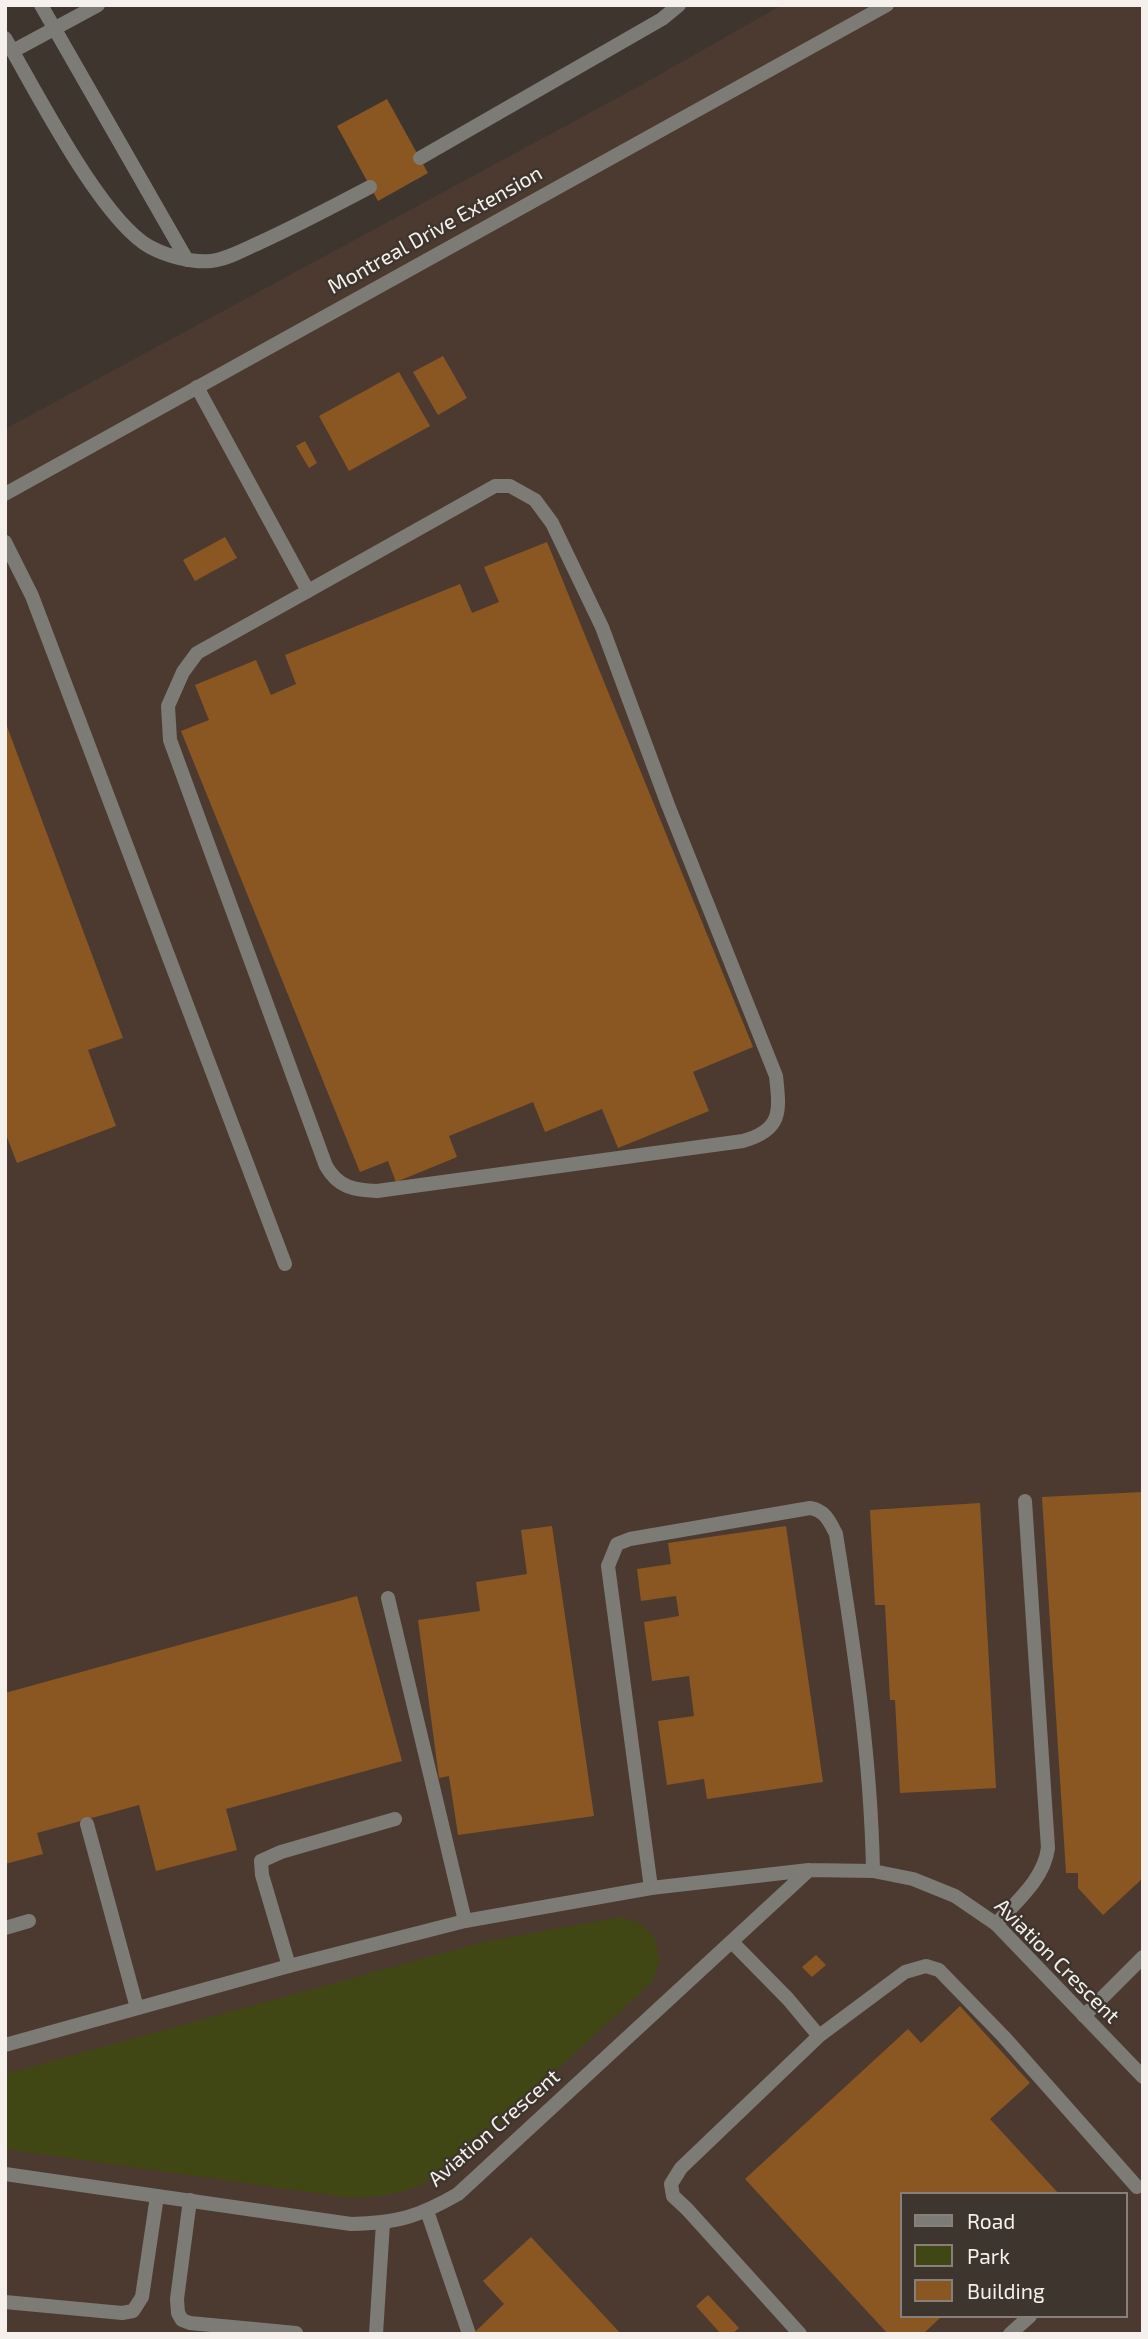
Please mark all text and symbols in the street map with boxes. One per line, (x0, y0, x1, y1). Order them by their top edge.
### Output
street label: Montreal Drive Extension (323, 160, 547, 300)
street label: Aviation Crescent (989, 1893, 1125, 2029)
street label: Aviation Crescent (423, 2064, 565, 2192)
legend (900, 2192, 1127, 2318)
text: Road (967, 2208, 1015, 2233)
text: Park (967, 2243, 1010, 2268)
text: Building (967, 2278, 1045, 2303)

